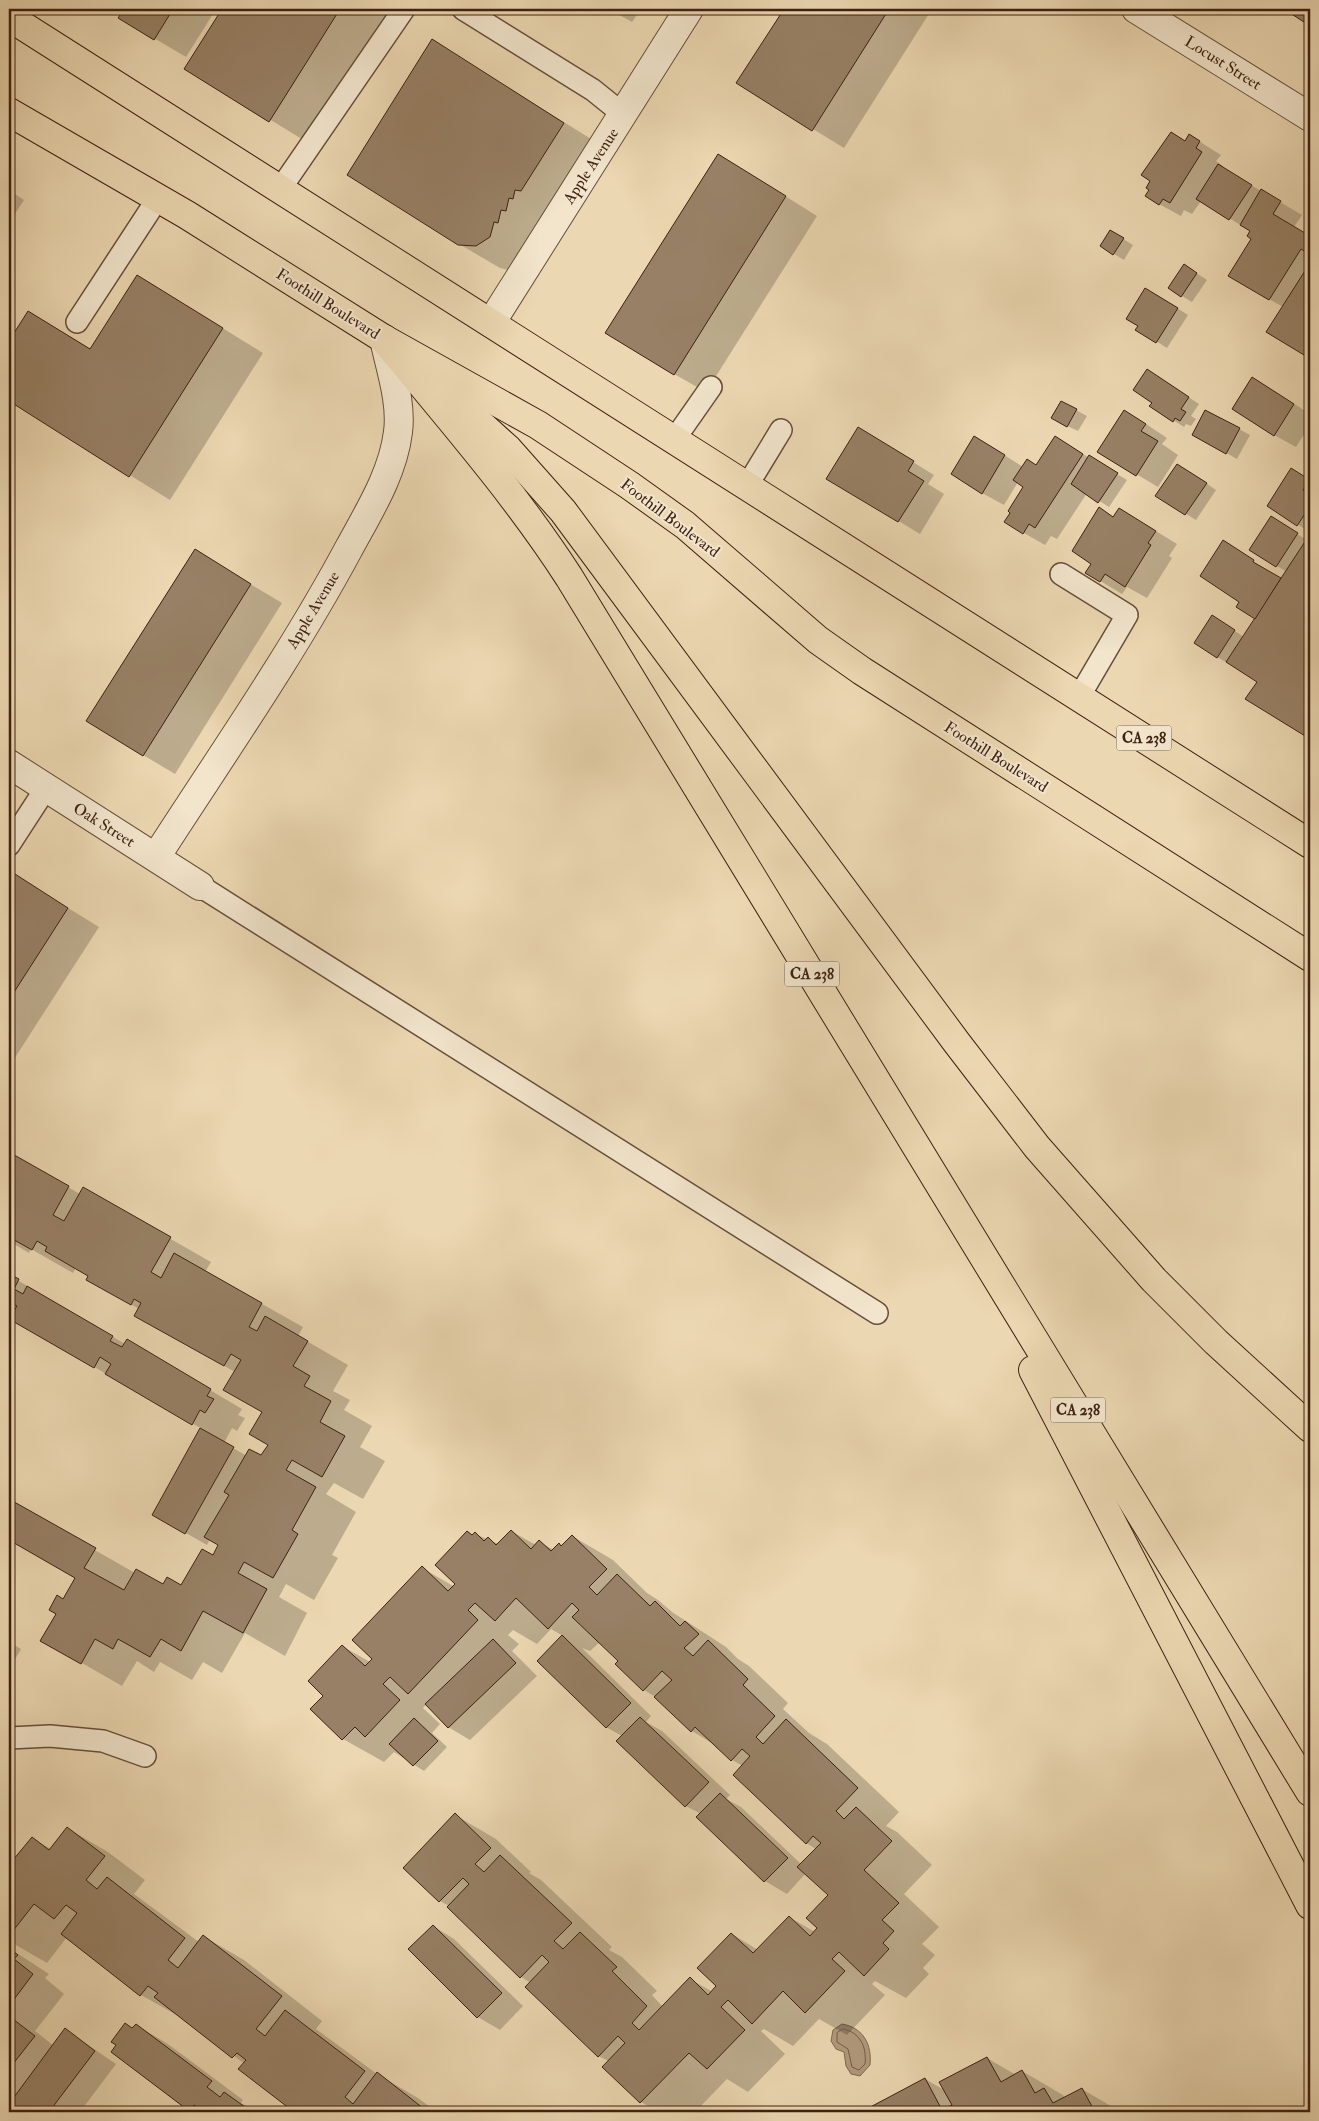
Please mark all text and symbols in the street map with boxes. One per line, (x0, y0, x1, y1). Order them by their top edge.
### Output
street label: Locust Street (1181, 32, 1265, 94)
street label: Apple Avenue (558, 124, 624, 209)
street label: Foothill Boulevard (272, 264, 384, 344)
street label: Foothill Boulevard (617, 474, 724, 562)
street label: Apple Avenue (282, 567, 345, 654)
street label: Foothill Boulevard (940, 717, 1052, 797)
road number: CA 238 (1116, 726, 1172, 750)
street label: Oak Street (69, 798, 139, 852)
road number: CA 238 (784, 962, 840, 986)
road number: CA 238 (1050, 1398, 1106, 1422)

